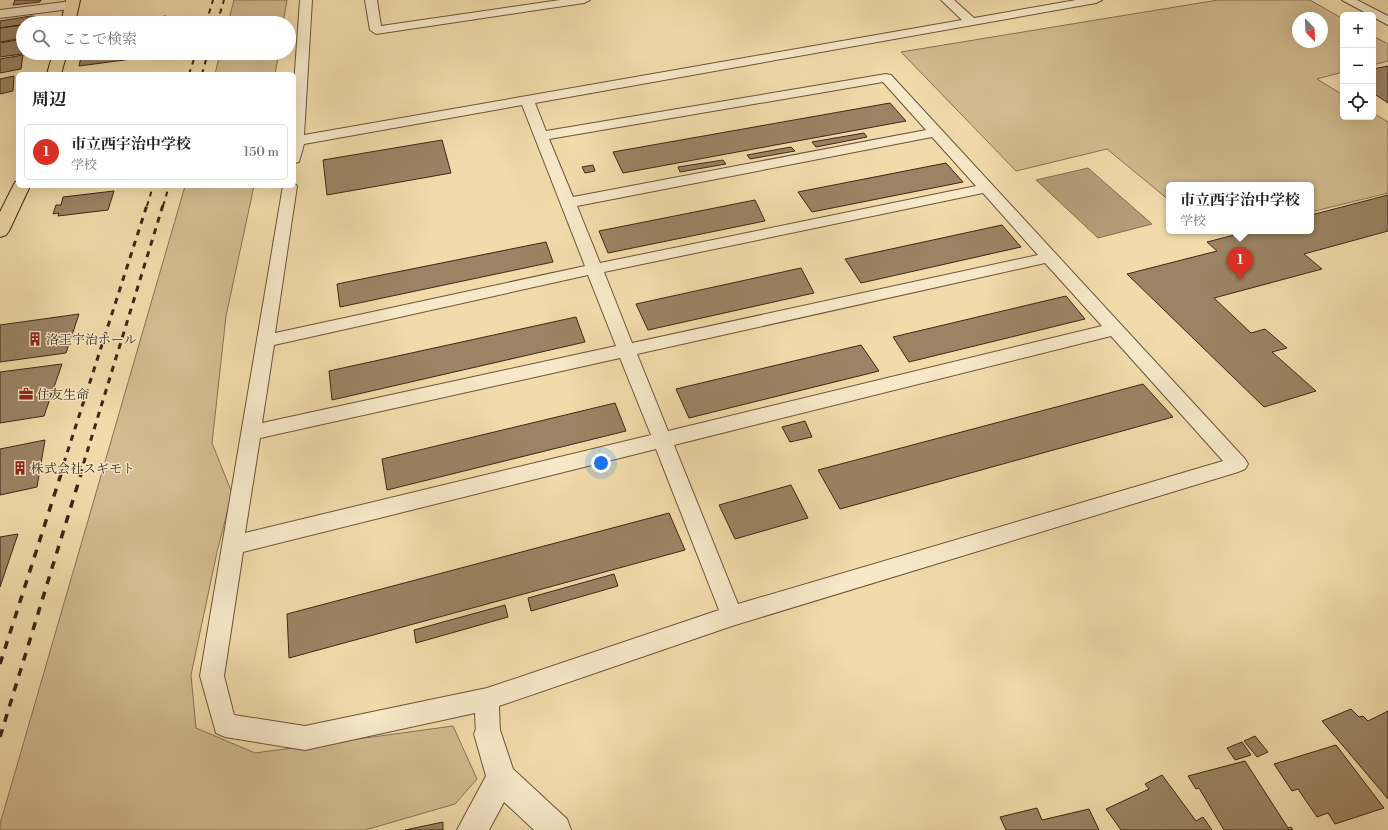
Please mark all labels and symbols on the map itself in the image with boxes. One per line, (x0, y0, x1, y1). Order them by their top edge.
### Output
north arrow (1292, 12, 1328, 48)
pin: 1 (1227, 247, 1253, 280)
building icon: 洛王宇治ホール (27, 331, 43, 347)
place label: 洛王宇治ホール (46, 332, 137, 348)
office icon: 住友生命 (18, 386, 34, 402)
place label: 住友生命 (37, 387, 89, 403)
your location (591, 453, 611, 473)
building icon: 株式会社スギモト (12, 460, 28, 476)
place label: 株式会社スギモト (31, 461, 135, 477)

